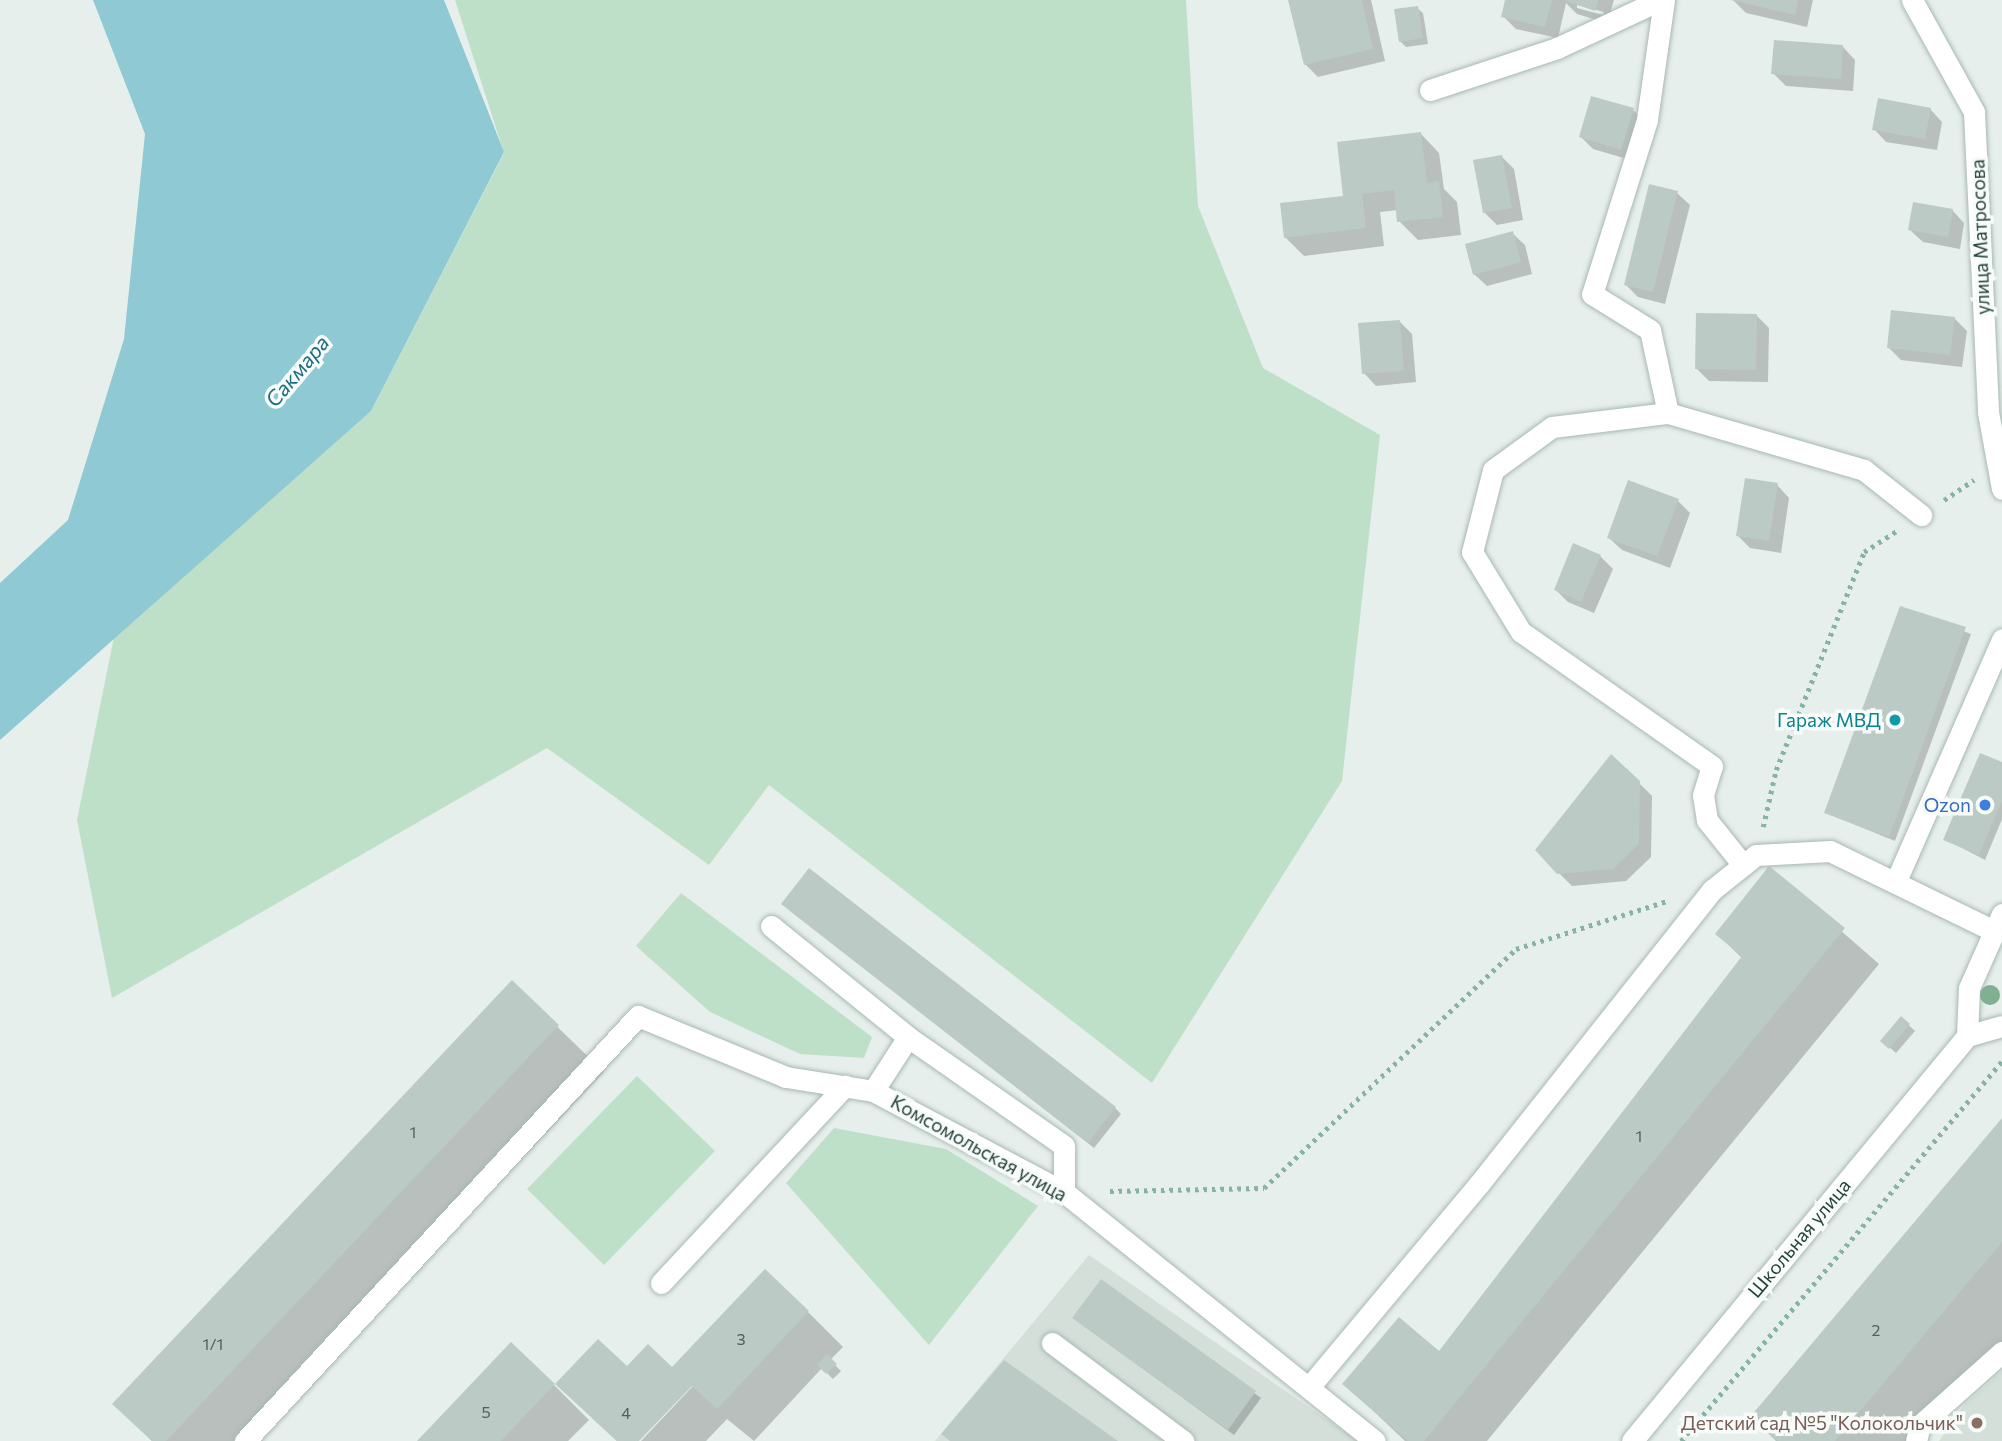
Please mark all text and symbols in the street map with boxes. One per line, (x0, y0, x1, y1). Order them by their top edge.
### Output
street label: улица Матросова (1966, 159, 1994, 315)
water label: Сакмара (260, 330, 334, 412)
place label: Гараж МВД (1777, 709, 1881, 731)
marker: Гараж МВД (1887, 712, 1903, 728)
place label: Ozon (1924, 794, 1971, 816)
marker: Ozon (1977, 797, 1993, 813)
street label: Комсомольская улица (887, 1090, 1071, 1206)
house number: 1 (410, 1122, 416, 1142)
house number: 1 (1636, 1126, 1642, 1146)
street label: Школьная улица (1743, 1174, 1855, 1302)
house number: 2 (1872, 1320, 1880, 1340)
house number: 3 (736, 1329, 746, 1349)
house number: 1/1 (203, 1334, 223, 1354)
house number: 5 (481, 1402, 491, 1422)
house number: 4 (621, 1403, 631, 1423)
place label: Детский сад №5 "Колокольчик" (1681, 1412, 1963, 1434)
marker: Детский сад №5 "Колокольчик" (1969, 1415, 1985, 1431)

